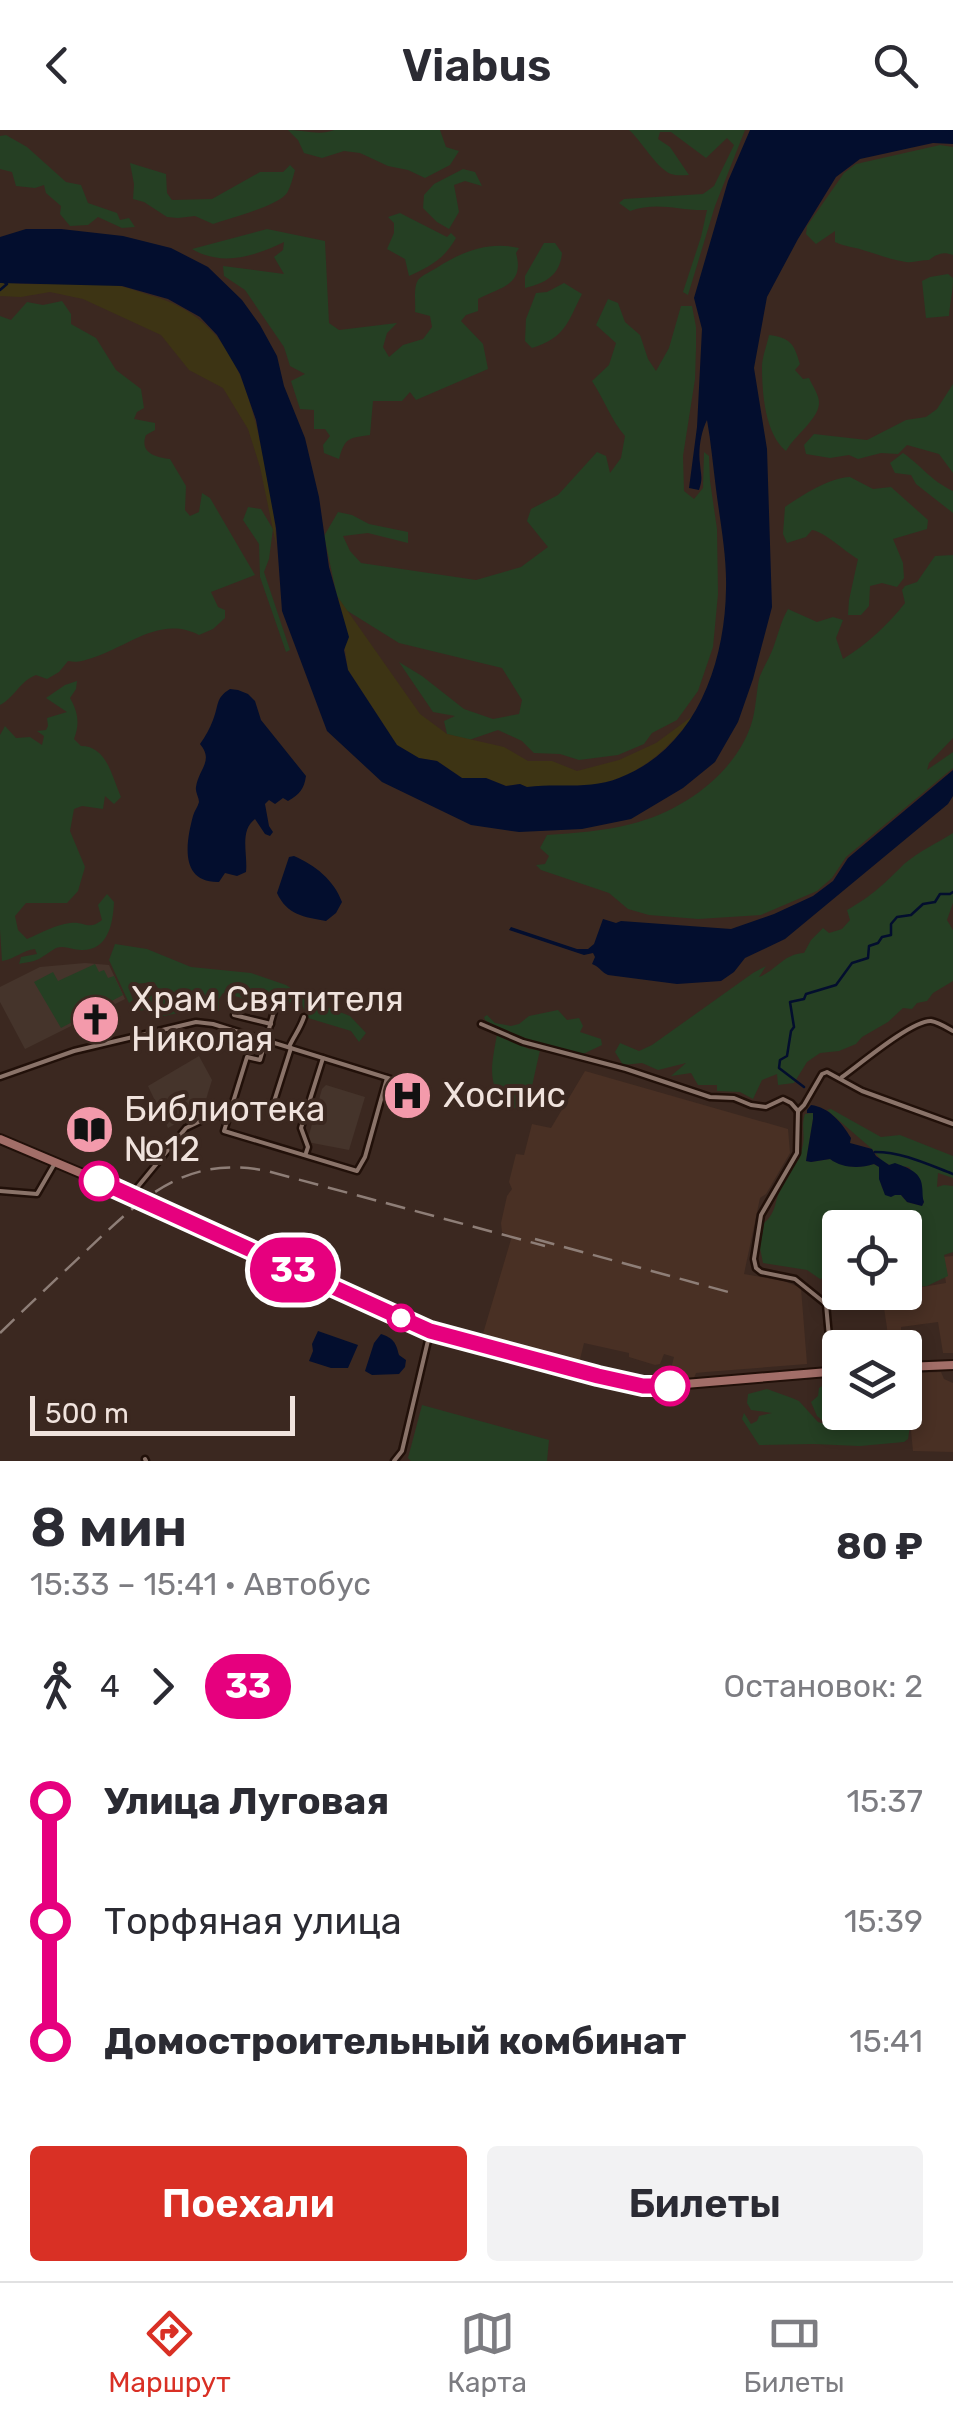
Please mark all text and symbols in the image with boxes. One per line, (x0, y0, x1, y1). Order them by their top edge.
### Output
icon: back (30, 38, 85, 93)
icon: search (868, 38, 923, 93)
text: Viabus (402, 39, 551, 92)
place label: Храм Святителя Николая (131, 978, 404, 1060)
church icon: Храм Святителя Николая (70, 993, 122, 1045)
hospital icon: Хоспис (382, 1069, 434, 1121)
place label: Хоспис (443, 1074, 566, 1116)
place label: Библиотека №12 (124, 1088, 325, 1170)
library icon: Библиотека №12 (63, 1103, 115, 1155)
unlabelled marker (80, 1162, 118, 1200)
map controls (822, 1210, 922, 1430)
button: locate (822, 1210, 922, 1310)
line badge: 33 (248, 1238, 338, 1302)
text: 33 (270, 1249, 316, 1291)
unlabelled marker (388, 1305, 414, 1331)
button: layers (822, 1330, 922, 1430)
unlabelled marker (651, 1367, 689, 1405)
scale bar (30, 1391, 295, 1436)
text: 500 m (45, 1397, 129, 1430)
text: 8 мин (30, 1495, 187, 1560)
text: 80 ₽ (836, 1523, 923, 1569)
text: 15:33 – 15:41 · Автобус (30, 1565, 371, 1603)
icon: walk (30, 1659, 85, 1714)
icon: forward (135, 1659, 190, 1714)
text: 33 (225, 1665, 271, 1707)
text: 4 (100, 1667, 120, 1705)
text: Остановок: 2 (723, 1667, 923, 1705)
text: Улица Луговая (104, 1778, 389, 1824)
text: 15:37 (846, 1782, 923, 1820)
text: Торфяная улица (104, 1898, 402, 1944)
text: 15:39 (844, 1902, 923, 1940)
text: Домостроительный комбинат (104, 2018, 686, 2064)
text: 15:41 (849, 2022, 923, 2060)
button: Поехали (30, 2146, 467, 2261)
button: Билеты (487, 2146, 923, 2261)
tab: Маршрут (108, 2306, 231, 2399)
tab: Карта (447, 2306, 527, 2399)
tab: Билеты (744, 2306, 845, 2399)

